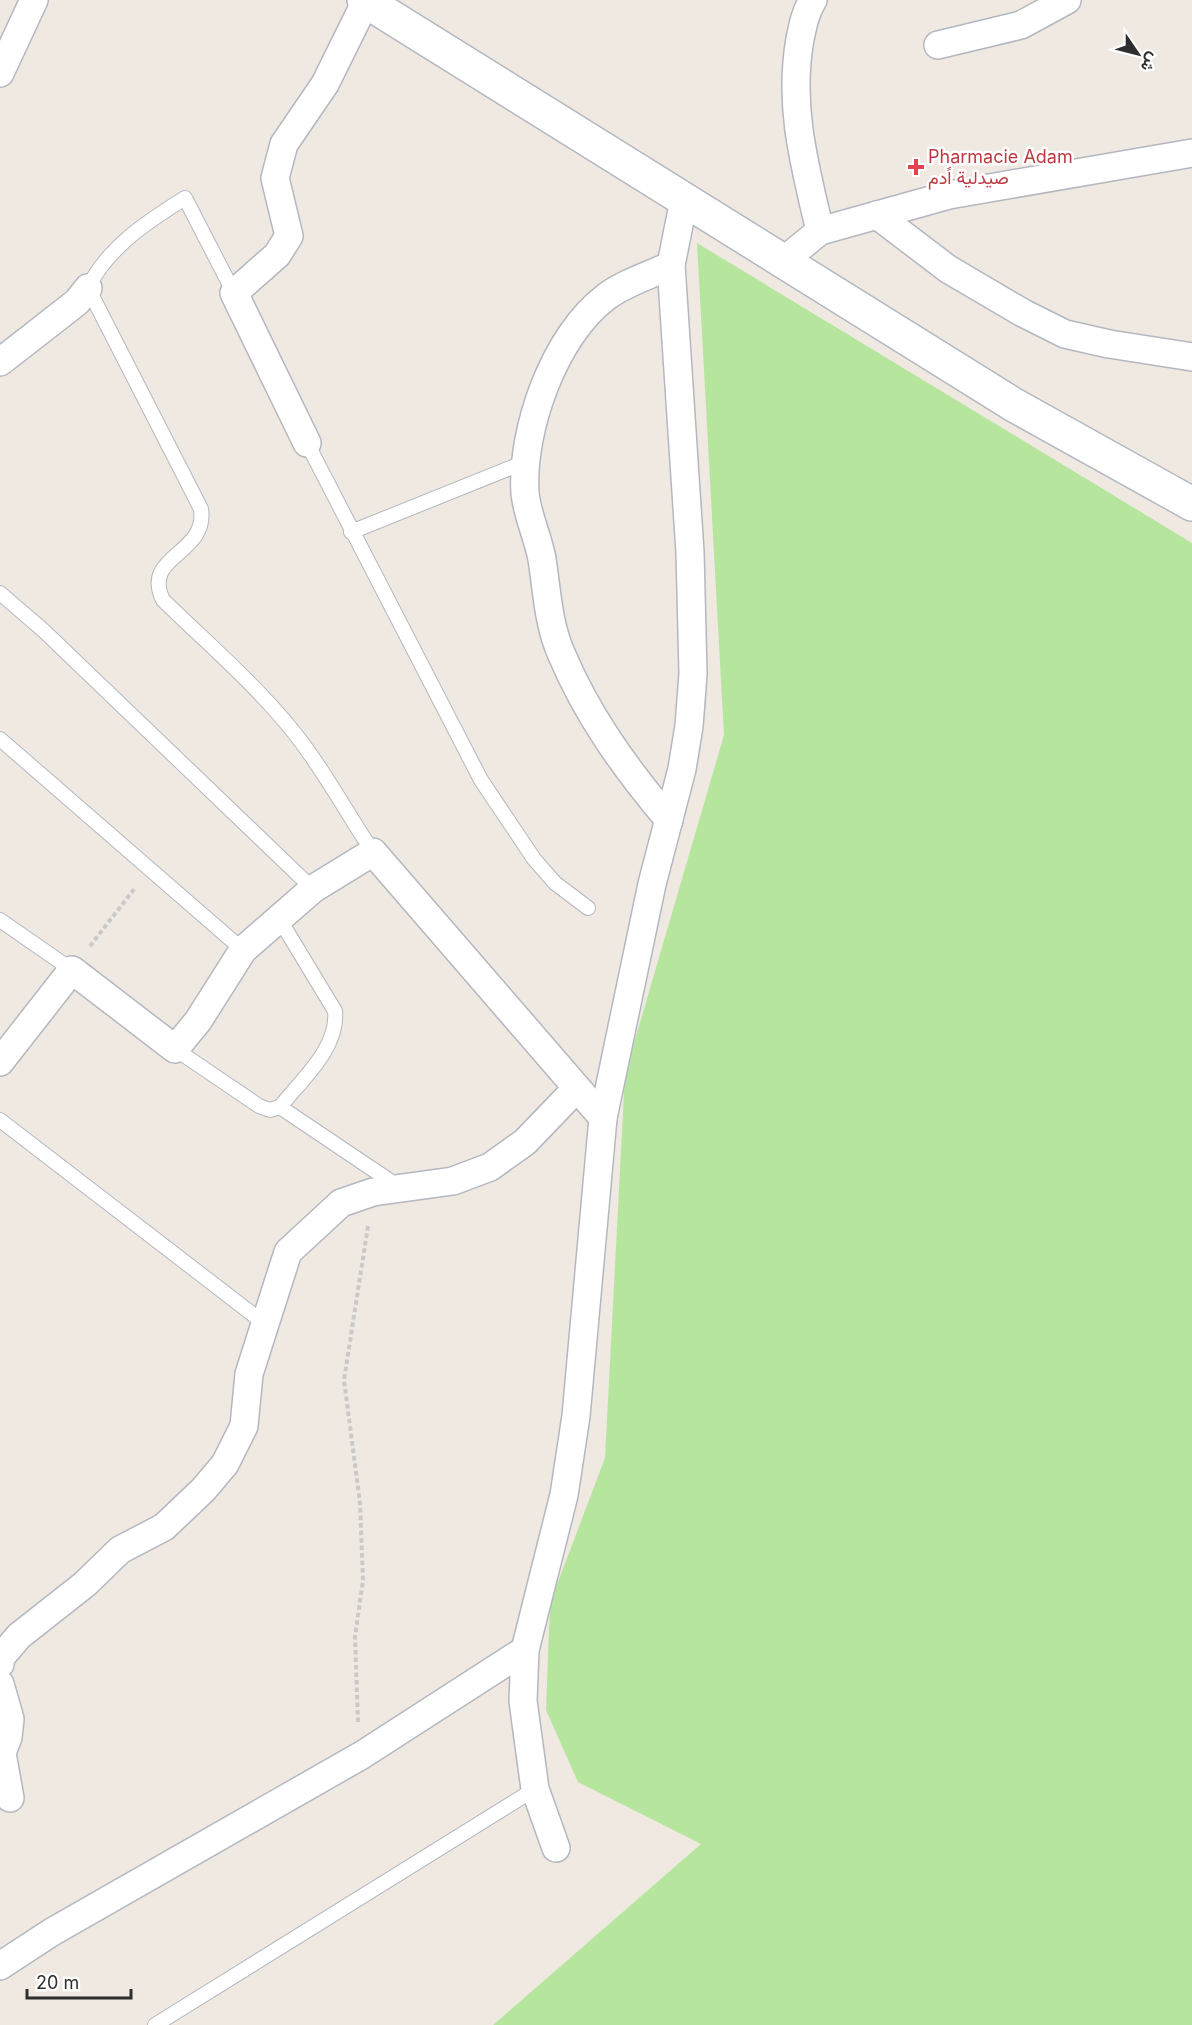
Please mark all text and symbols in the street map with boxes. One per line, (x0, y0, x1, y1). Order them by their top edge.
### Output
north arrow (1108, 24, 1168, 84)
text: ش (1137, 49, 1164, 76)
place label: Pharmacie Adam صيدلية اًدم (928, 146, 1073, 190)
marker: Pharmacie Adam صيدلية اًدم (909, 160, 923, 174)
scale bar (27, 1962, 130, 2000)
text: 20 m (36, 1972, 79, 1993)

